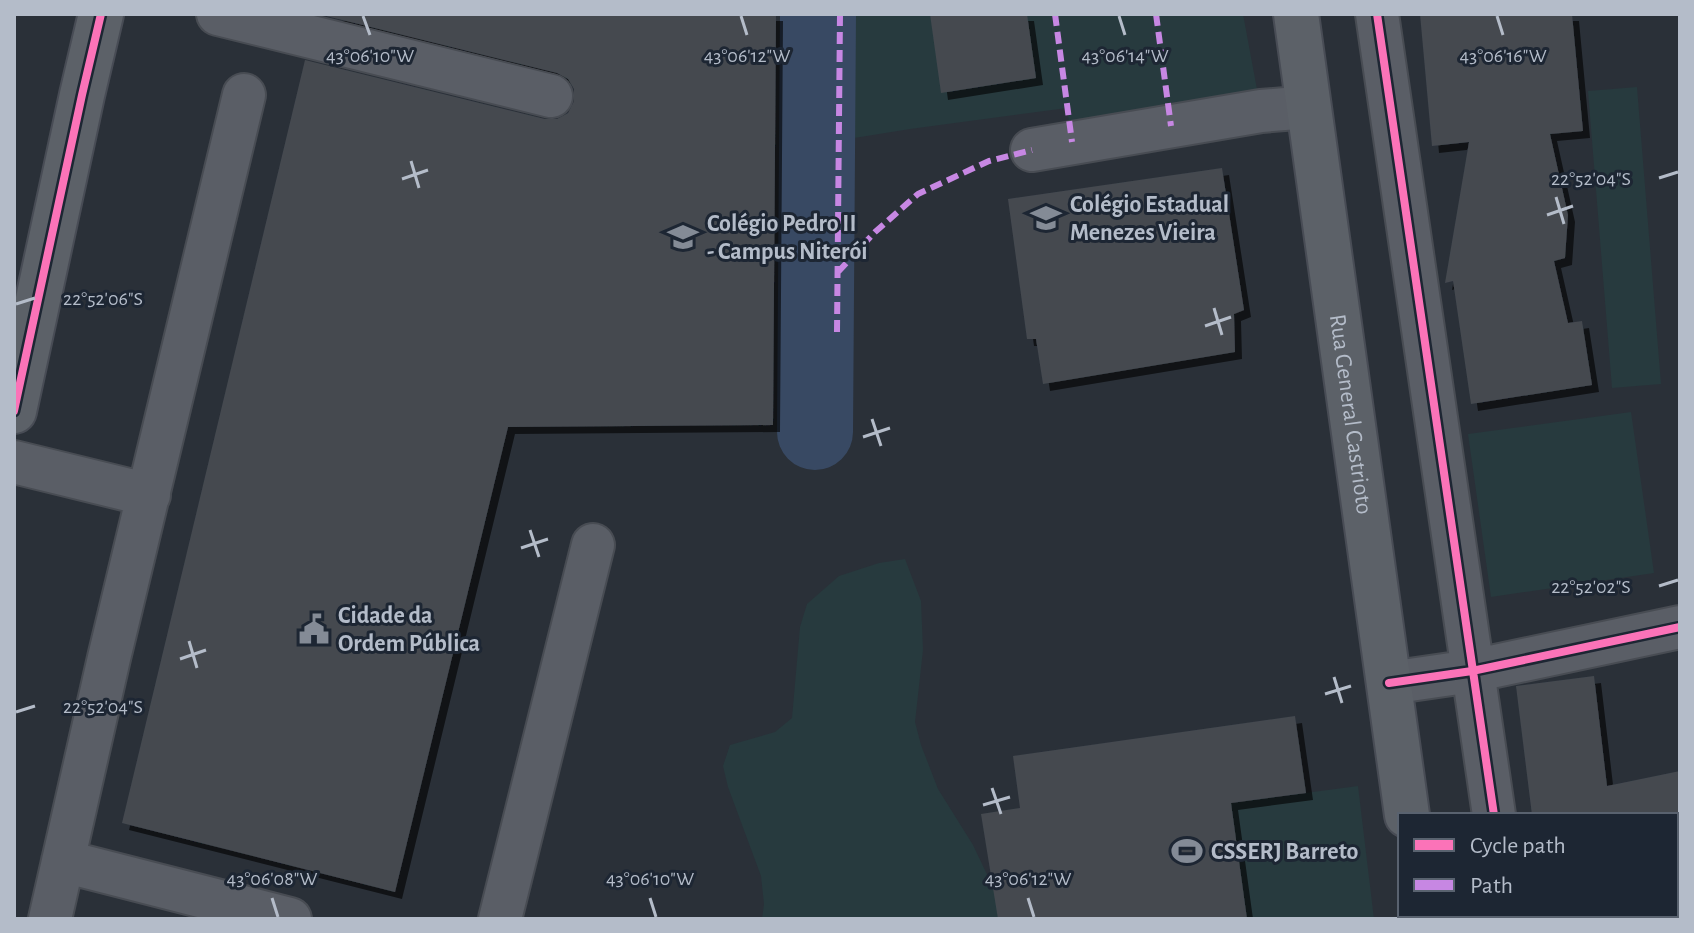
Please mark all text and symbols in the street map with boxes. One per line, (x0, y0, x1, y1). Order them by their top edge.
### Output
text: 43°06'10"W (326, 46, 414, 66)
text: 43°06'12"W (704, 46, 790, 66)
text: 43°06'14"W (1081, 46, 1169, 66)
text: 43°06'16"W (1459, 46, 1547, 66)
text: 22°52'04"S (1551, 169, 1631, 189)
place label: Colégio Estadual Menezes Vieira (1070, 193, 1229, 245)
school or university icon: Colégio Estadual Menezes Vieira (1029, 201, 1063, 235)
place label: Colégio Pedro II - Campus Niterói (707, 212, 868, 264)
school or university icon: Colégio Pedro II - Campus Niterói (666, 220, 700, 254)
text: 22°52'06"S (63, 289, 143, 309)
street label: Rua General Castrioto (1325, 313, 1376, 516)
text: 22°52'02"S (1551, 577, 1631, 597)
place label: Cidade da Ordem Pública (338, 604, 480, 656)
public building icon: Cidade da Ordem Pública (297, 612, 331, 646)
text: 22°52'04"S (63, 697, 143, 717)
legend (1398, 813, 1678, 917)
sports icon: CSSERJ Barreto (1170, 834, 1204, 868)
text: Cycle path (1470, 834, 1566, 858)
place label: CSSERJ Barreto (1211, 840, 1359, 864)
text: 43°06'08"W (227, 869, 318, 889)
text: 43°06'10"W (606, 869, 694, 889)
text: 43°06'12"W (985, 869, 1071, 889)
text: Path (1470, 874, 1513, 898)

